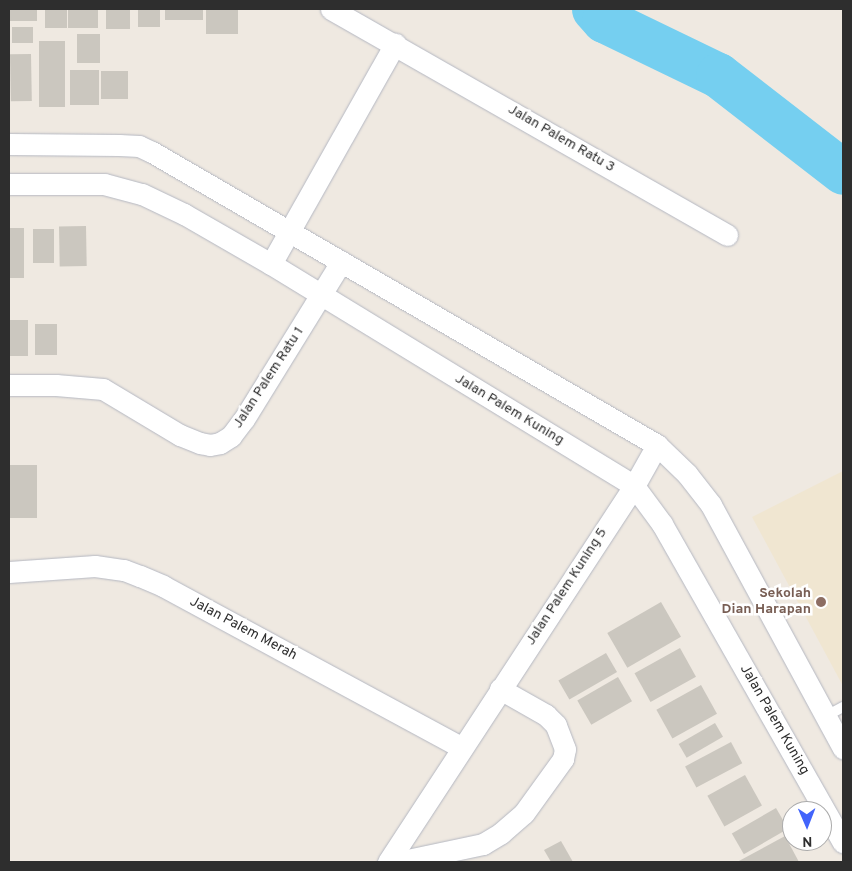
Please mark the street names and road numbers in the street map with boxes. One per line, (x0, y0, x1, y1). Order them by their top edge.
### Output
street label: Jalan Palem Ratu 3 (505, 102, 617, 176)
street label: Jalan Palem Ratu 1 (230, 324, 308, 432)
street label: Jalan Palem Kuning (451, 371, 567, 449)
street label: Jalan Palem Kuning 5 (523, 525, 611, 649)
street label: Jalan Palem Merah (186, 594, 300, 664)
street label: Jalan Palem Kuning (736, 662, 812, 778)

